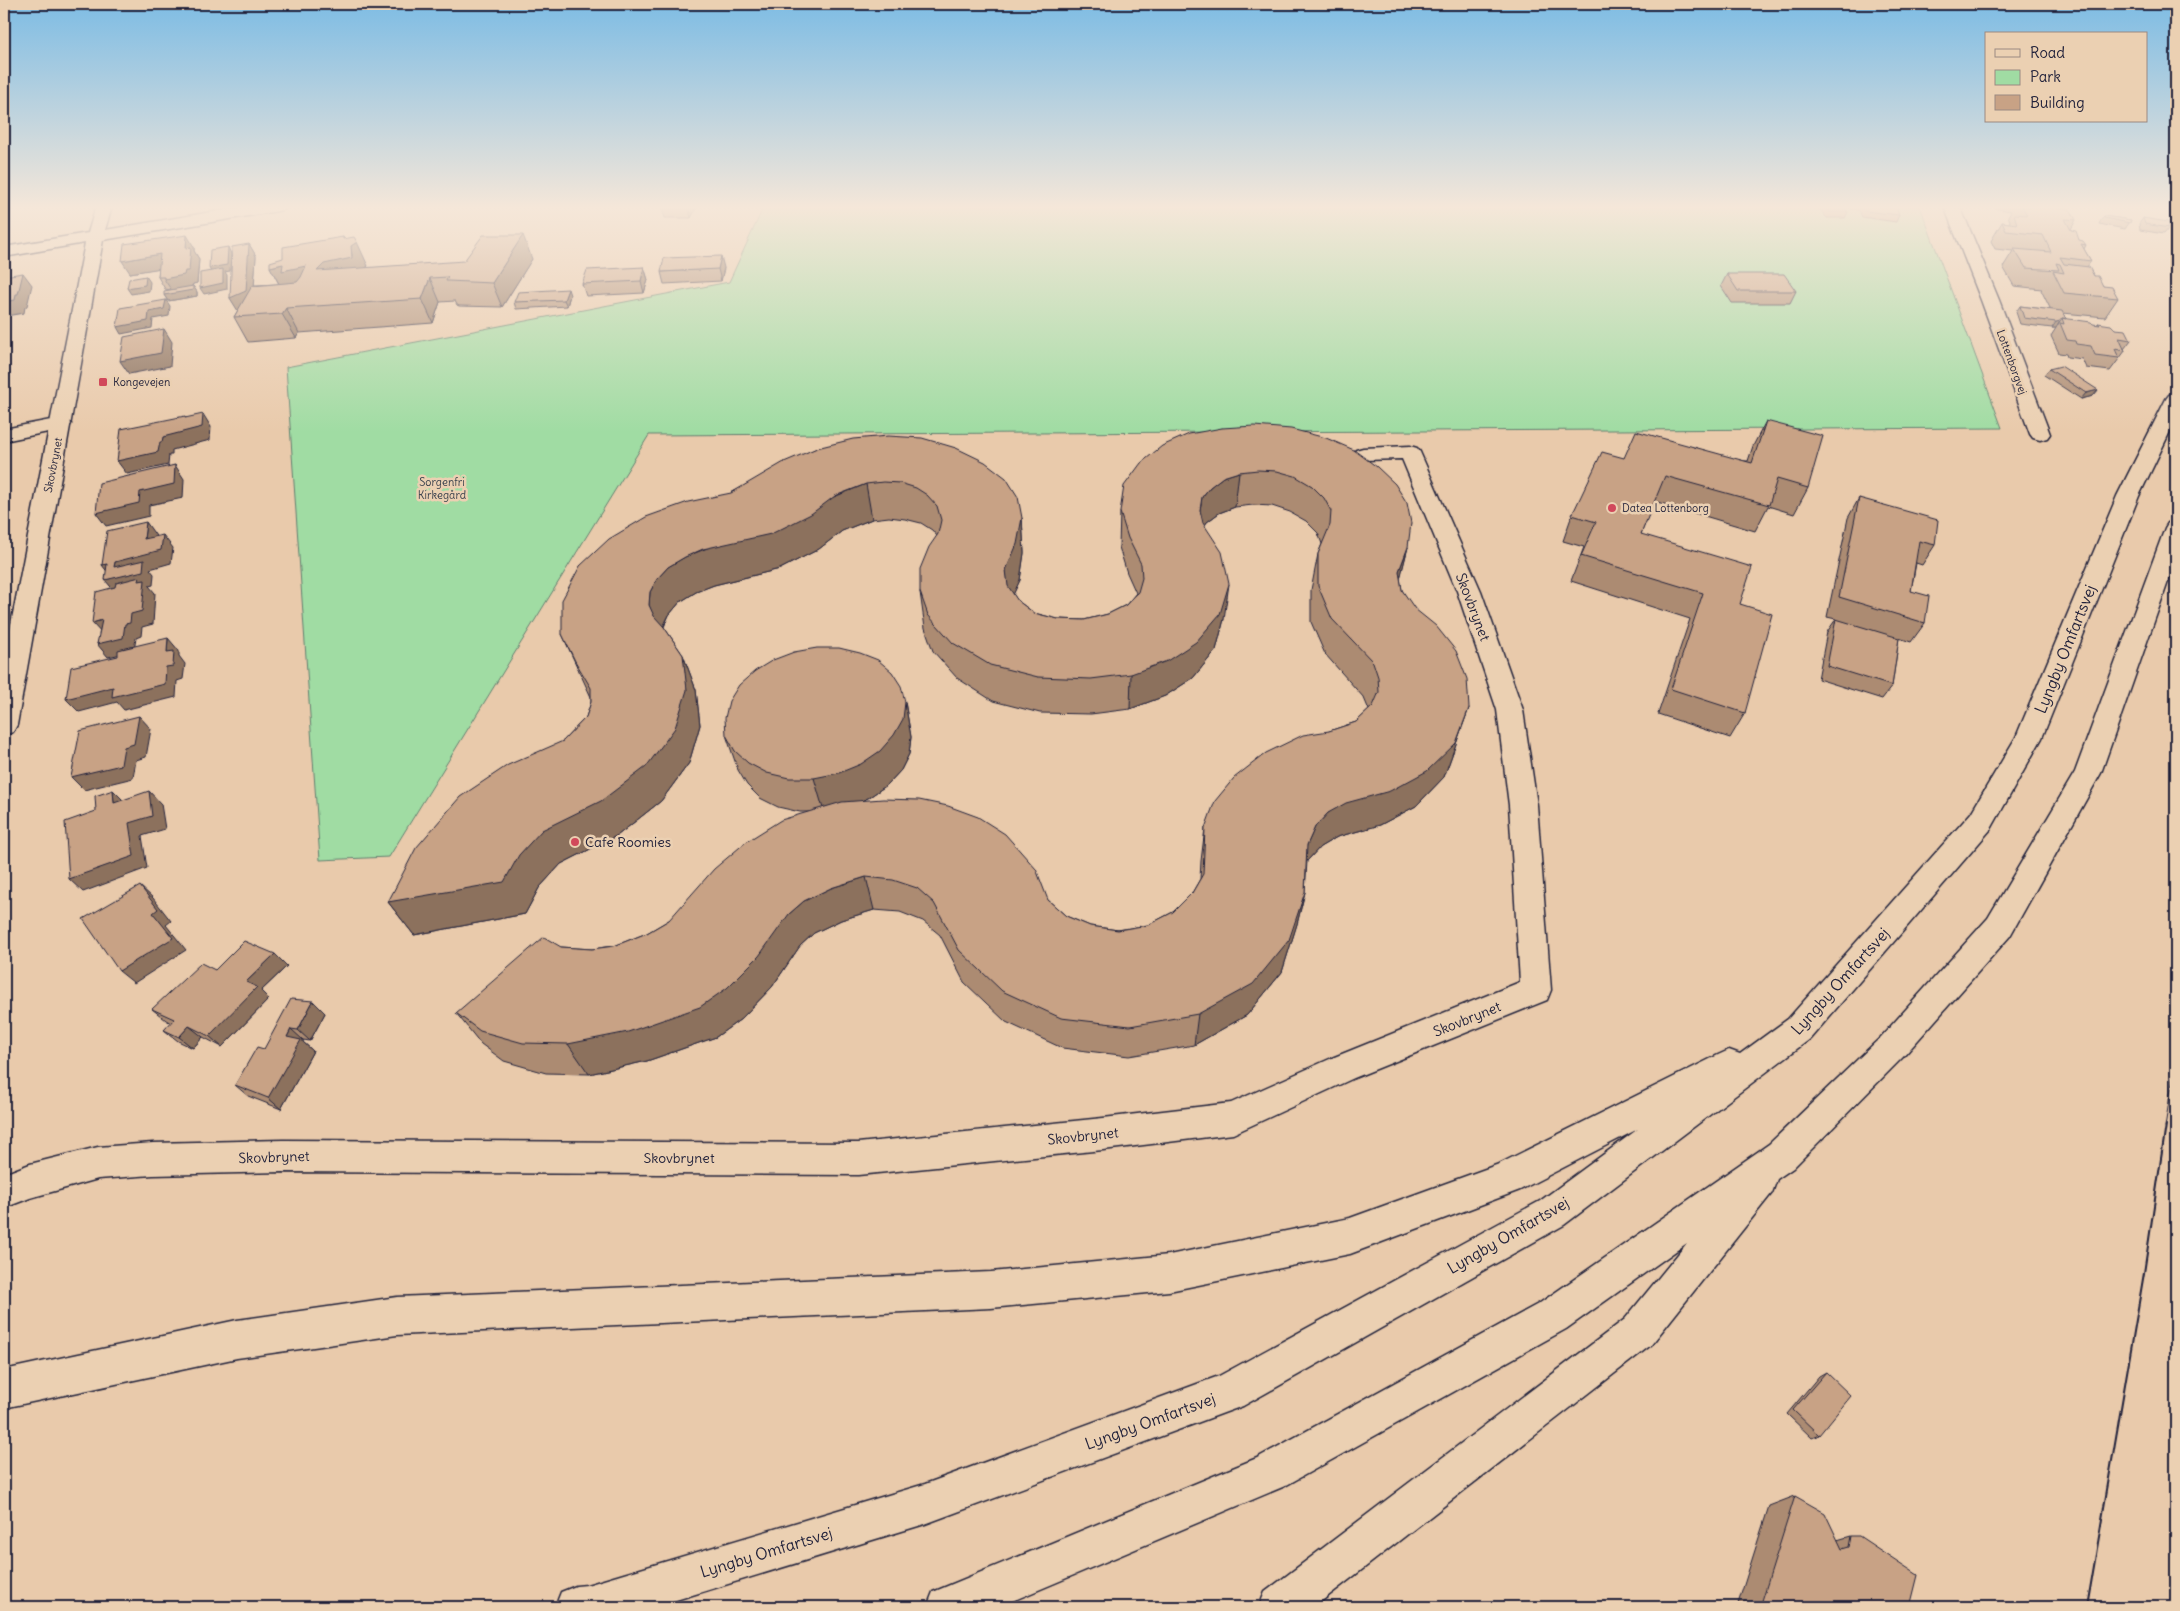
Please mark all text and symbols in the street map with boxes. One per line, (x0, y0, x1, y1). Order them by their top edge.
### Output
legend (1985, 32, 2148, 122)
text: Road (2030, 43, 2065, 62)
text: Park (2030, 67, 2061, 86)
text: Building (2030, 93, 2085, 112)
street label: Lottenborgvej (1994, 328, 2030, 396)
place label: Kongevejen (113, 375, 170, 389)
marker: Kongevejen (97, 376, 109, 388)
street label: Skovbrynet (41, 436, 65, 494)
park label: Sorgenfri Kirkegård (418, 475, 467, 502)
place label: Datea Lottenborg (1622, 501, 1709, 515)
marker: Datea Lottenborg (1606, 502, 1618, 514)
street label: Skovbrynet (1452, 571, 1494, 644)
street label: Lyngby Omfartsvej (2030, 582, 2100, 716)
place label: Cafe Roomies (585, 833, 671, 851)
marker: Cafe Roomies (569, 836, 581, 848)
street label: Lyngby Omfartsvej (1787, 923, 1893, 1039)
street label: Skovbrynet (1431, 997, 1504, 1041)
street label: Skovbrynet (1047, 1123, 1120, 1149)
street label: Skovbrynet (238, 1147, 310, 1167)
street label: Skovbrynet (643, 1149, 715, 1167)
street label: Lyngby Omfartsvej (1444, 1192, 1572, 1278)
street label: Lyngby Omfartsvej (1082, 1388, 1218, 1454)
street label: Lyngby Omfartsvej (697, 1522, 835, 1582)

